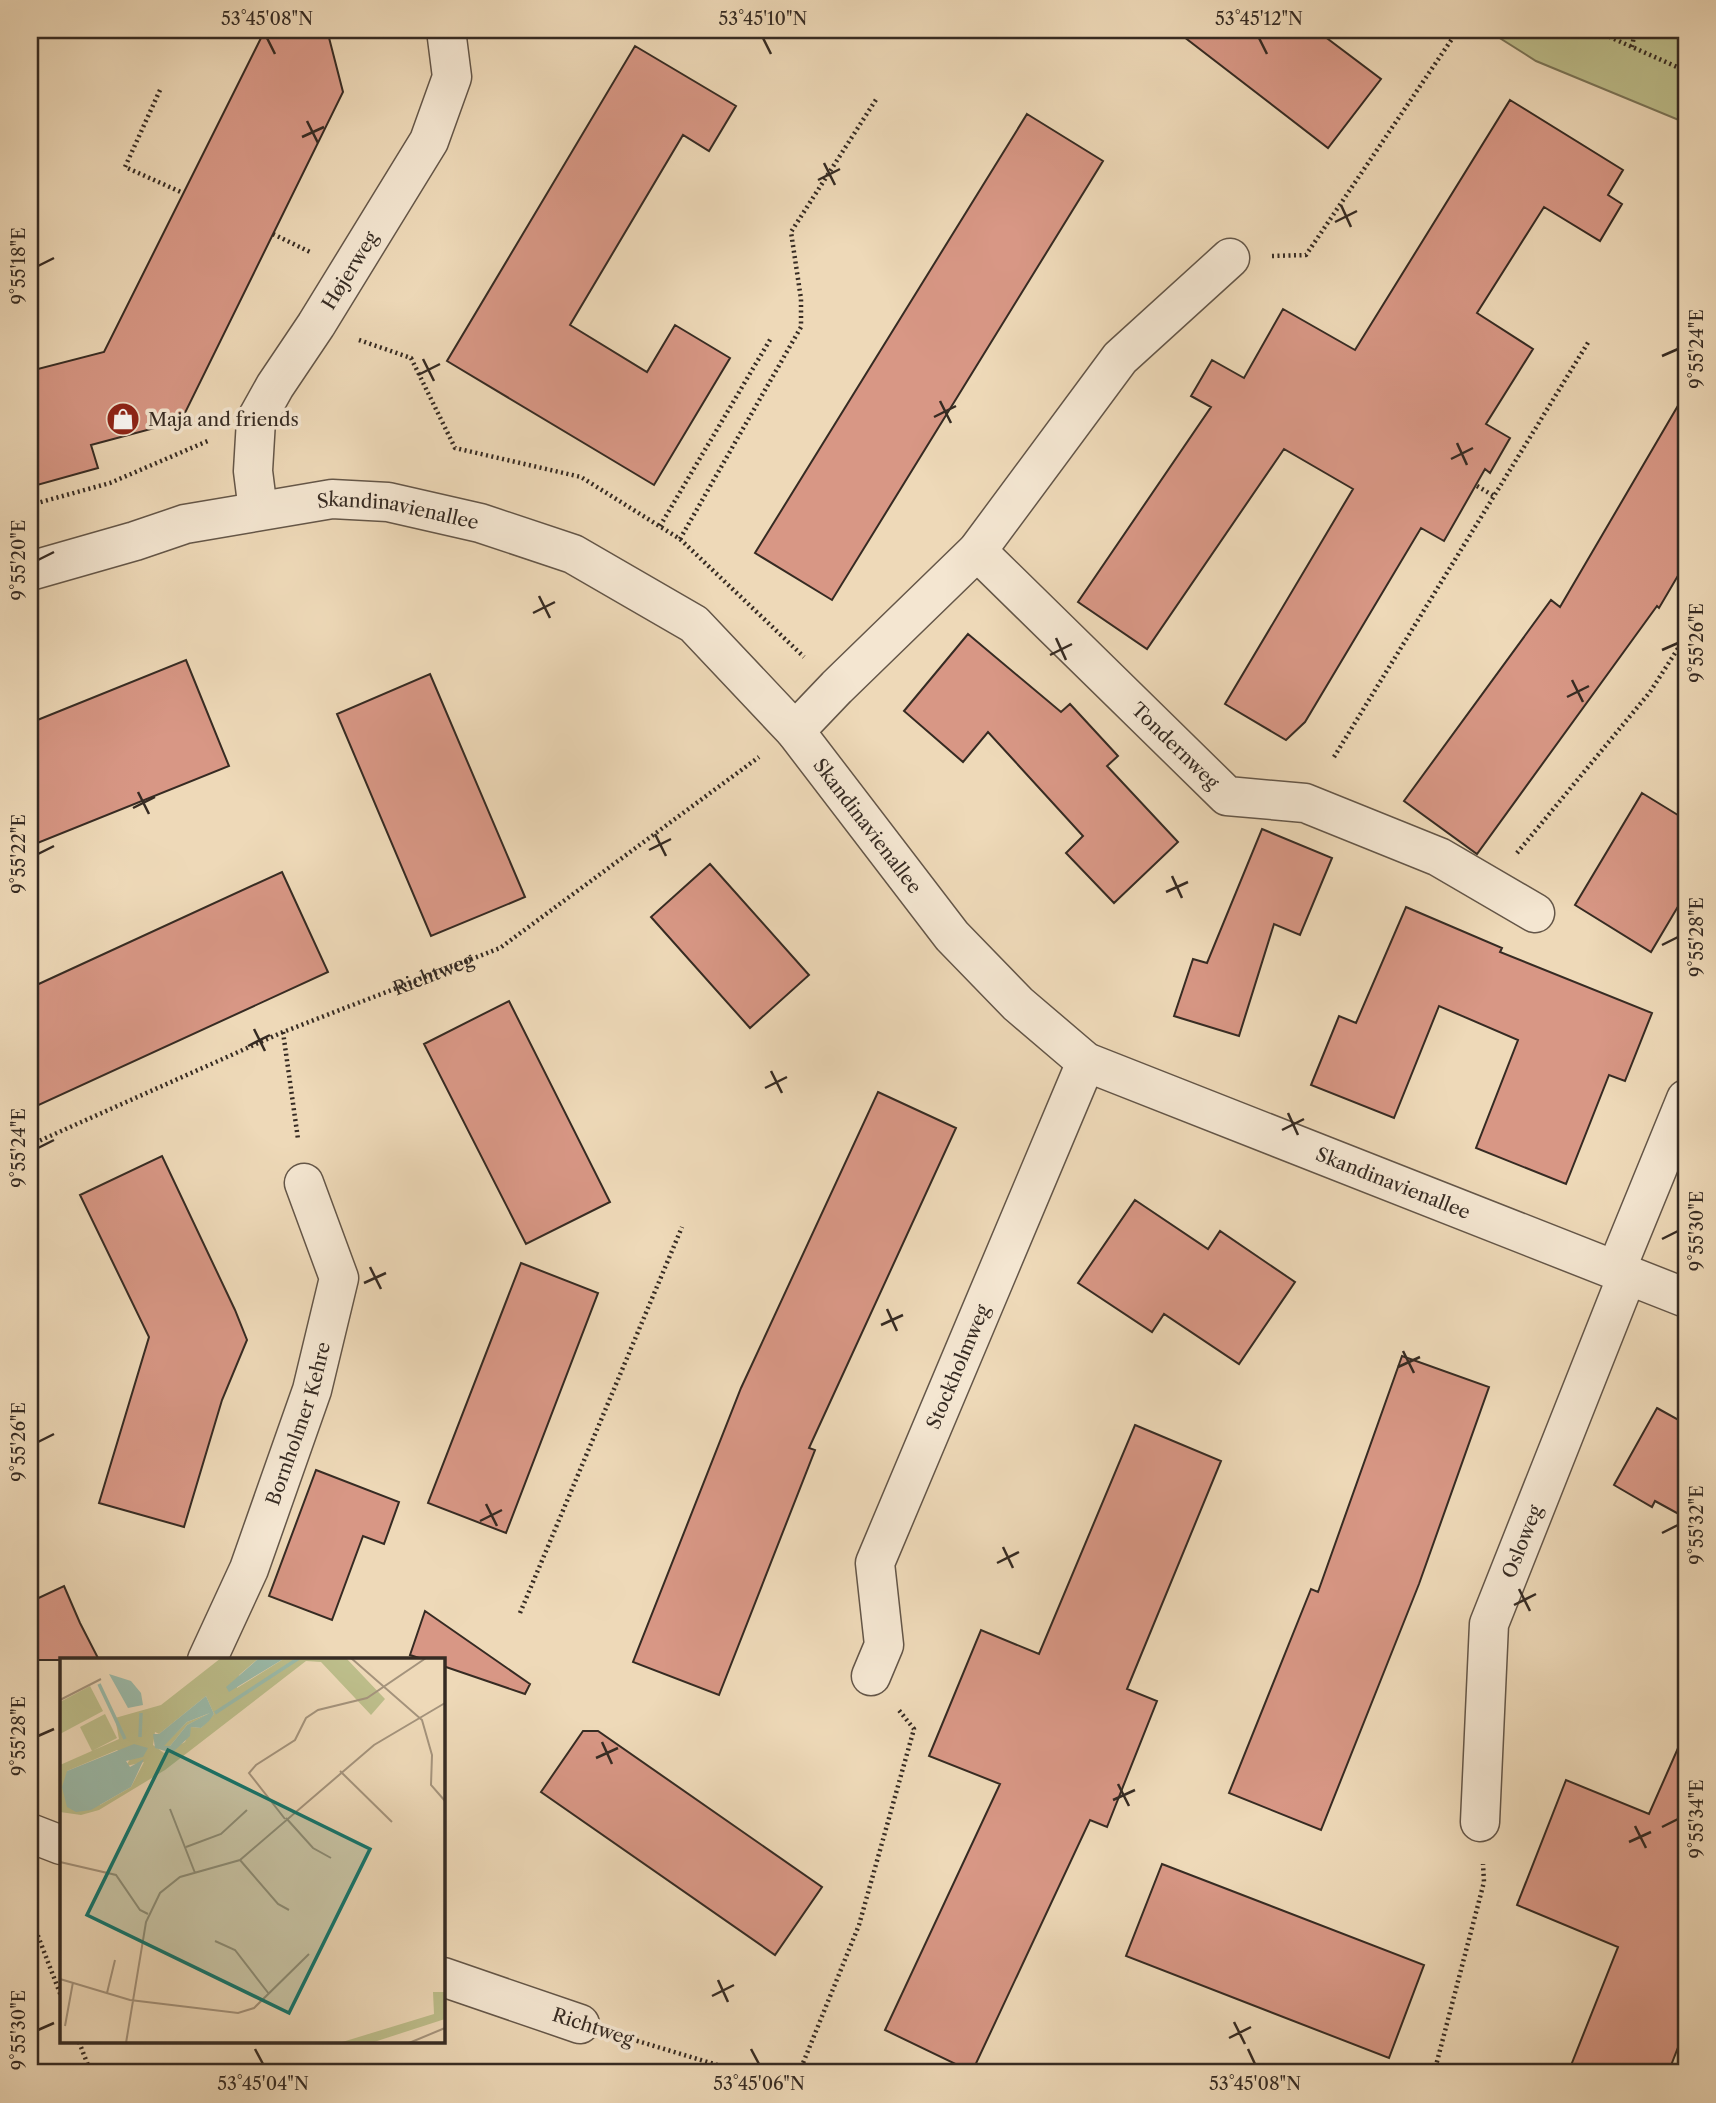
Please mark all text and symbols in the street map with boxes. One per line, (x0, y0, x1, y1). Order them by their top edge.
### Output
text: 53°45'08"N (221, 8, 313, 30)
text: 53°45'10"N (719, 8, 808, 30)
text: 53°45'12"N (1215, 8, 1303, 30)
street label: Højerweg (317, 226, 383, 314)
text: 9°55'18"E (8, 227, 30, 305)
text: 9°55'24"E (1686, 309, 1708, 389)
shop icon: Maja and friends (104, 400, 142, 438)
place label: Maja and friends (148, 408, 299, 431)
street label: Skandinavienallee (315, 487, 481, 534)
text: 9°55'20"E (8, 520, 30, 600)
text: 9°55'26"E (1686, 603, 1708, 683)
street label: Tondernweg (1127, 698, 1225, 794)
street label: Skandinavienallee (809, 754, 927, 898)
text: 9°55'22"E (8, 814, 30, 894)
text: 9°55'28"E (1686, 897, 1708, 977)
street label: Richtweg (390, 948, 477, 1000)
text: 9°55'24"E (8, 1108, 30, 1188)
street label: Skandinavienallee (1313, 1142, 1474, 1224)
text: 9°55'30"E (1686, 1191, 1708, 1271)
street label: Stockholmweg (921, 1300, 994, 1433)
street label: Bornholmer Kehre (261, 1339, 335, 1508)
text: 9°55'26"E (8, 1402, 30, 1482)
text: 9°55'32"E (1686, 1485, 1708, 1565)
street label: Osloweg (1497, 1501, 1547, 1581)
inset map (60, 1658, 444, 2044)
text: 9°55'28"E (8, 1696, 30, 1776)
text: 9°55'34"E (1686, 1779, 1708, 1859)
text: 9°55'30"E (8, 1990, 30, 2070)
street label: Richtweg (549, 2003, 637, 2051)
text: 53°45'04"N (217, 2073, 309, 2095)
text: 53°45'06"N (713, 2073, 805, 2095)
text: 53°45'08"N (1209, 2073, 1301, 2095)

